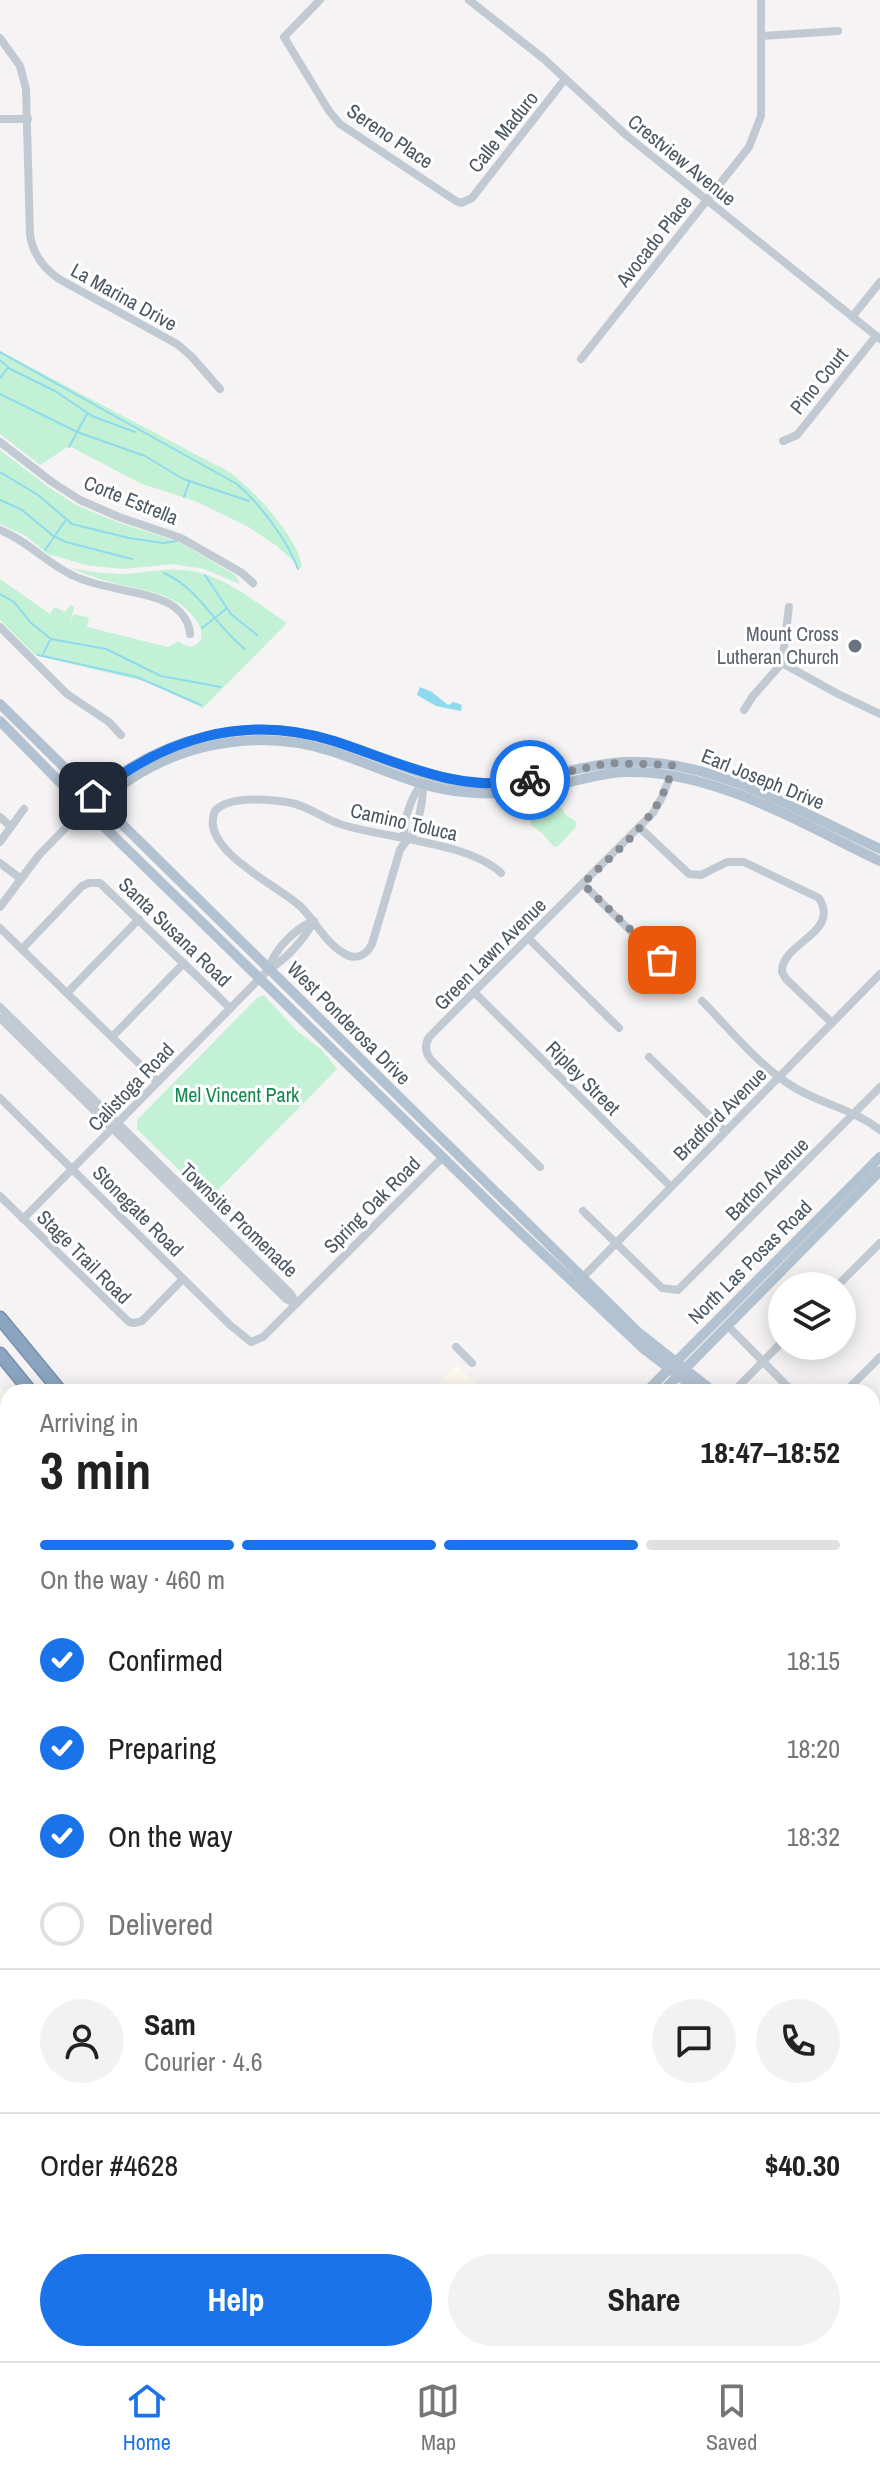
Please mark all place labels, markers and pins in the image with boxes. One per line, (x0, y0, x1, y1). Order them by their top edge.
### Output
place label: Mount Cross Lutheran Church (717, 620, 839, 670)
marker: Mount Cross Lutheran Church (846, 637, 864, 655)
pin (59, 762, 127, 830)
pin (628, 926, 696, 994)

